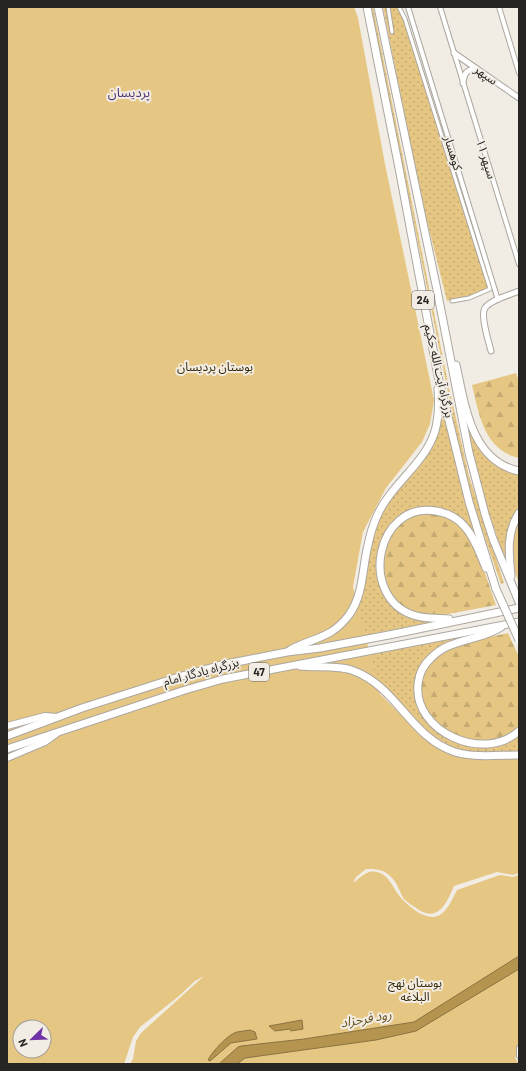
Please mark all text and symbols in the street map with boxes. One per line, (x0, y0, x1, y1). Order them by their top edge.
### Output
street label: سپهر (470, 61, 501, 89)
district label: پردیسان (108, 84, 150, 102)
street label: کوهسار (441, 133, 466, 173)
street label: سپهر ۱۱ (472, 137, 500, 181)
road number: 24 (412, 291, 434, 309)
street label: بزرگراه آیت الله حکیم (419, 323, 458, 420)
park label: بوستان پردیسان (177, 359, 253, 375)
street label: بزرگراه یادگار امام (161, 654, 241, 691)
road number: 47 (249, 663, 269, 681)
park label: بوستان نهج البلاغه (388, 975, 442, 1004)
water label: رود فرحزاد (339, 1006, 393, 1031)
north arrow (12, 1019, 52, 1059)
text: N (15, 1037, 30, 1049)

